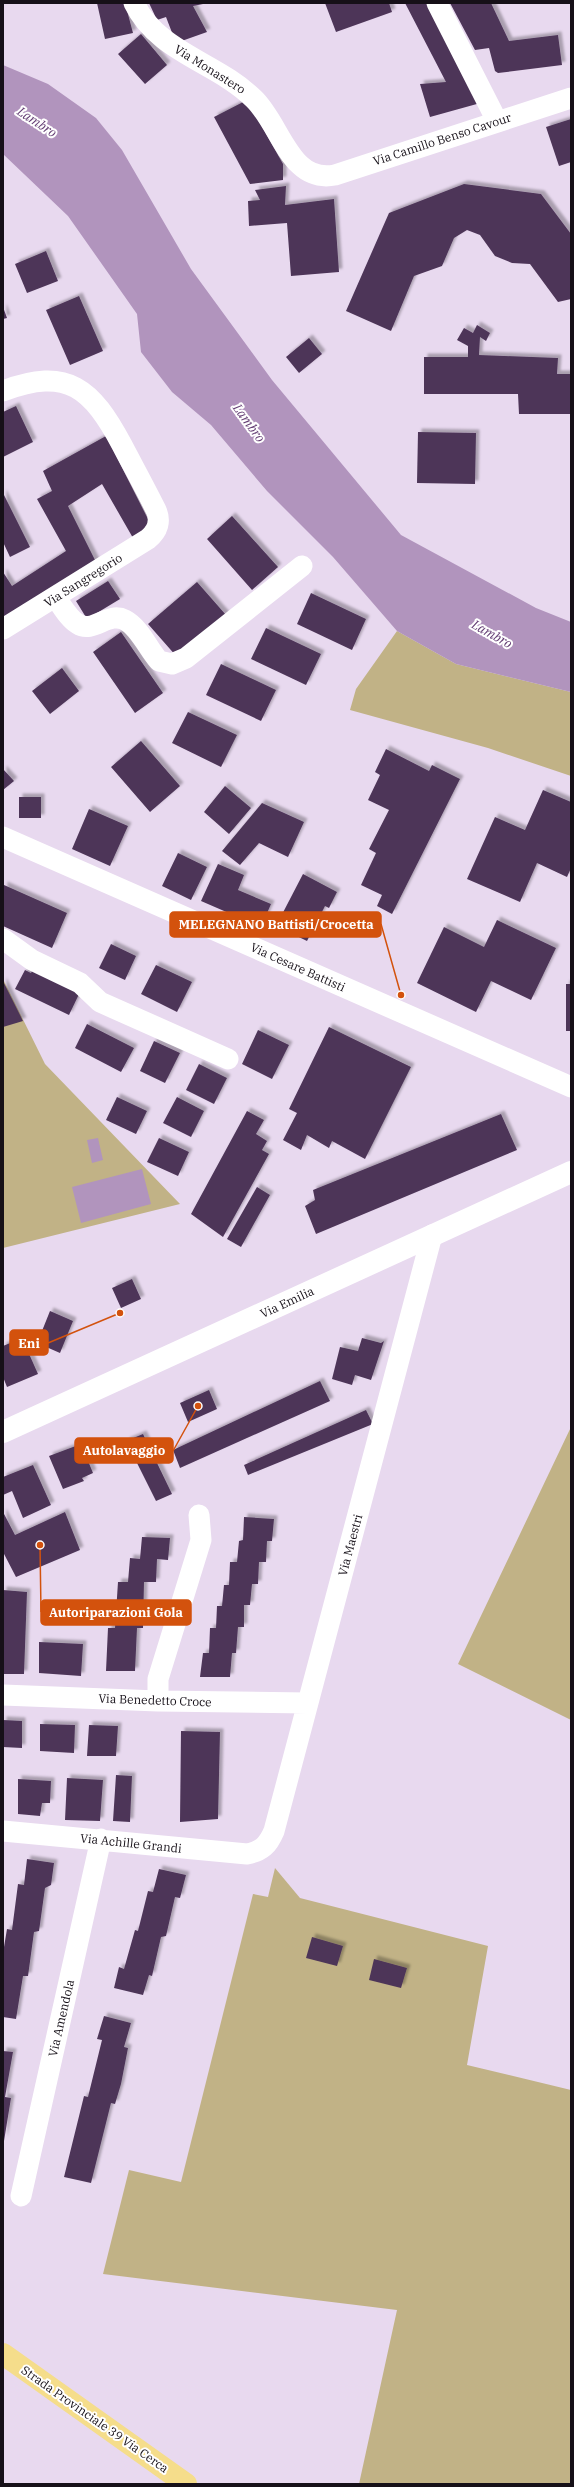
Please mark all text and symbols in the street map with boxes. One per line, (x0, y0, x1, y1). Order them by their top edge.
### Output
street label: Via Monastero (172, 41, 248, 97)
water label: Lambro (13, 102, 60, 141)
street label: Via Camillo Benso Cavour (371, 109, 514, 168)
water label: Lambro (229, 400, 269, 446)
street label: Via Sangregorio (41, 550, 125, 610)
water label: Lambro (468, 615, 515, 652)
callout: MELEGNANO Battisti/Crocetta (170, 912, 381, 937)
text: MELEGNANO Battisti/Crocetta (178, 916, 374, 933)
street label: Via Cesare Battisti (248, 939, 348, 995)
street label: Via Emilia (258, 1283, 317, 1321)
callout: Eni (10, 1330, 48, 1355)
text: Eni (18, 1335, 40, 1352)
callout: Autolavaggio (75, 1438, 173, 1463)
text: Autolavaggio (83, 1442, 166, 1459)
street label: Via Maestri (335, 1512, 366, 1578)
callout: Autoriparazioni Gola (41, 1600, 191, 1625)
text: Autoriparazioni Gola (49, 1604, 184, 1621)
street label: Via Benedetto Croce (98, 1691, 212, 1709)
street label: Via Achille Grandi (79, 1830, 183, 1856)
street label: Via Amendola (45, 1977, 77, 2058)
street label: Strada Provinciale 39 Via Cerca (18, 2362, 172, 2476)

